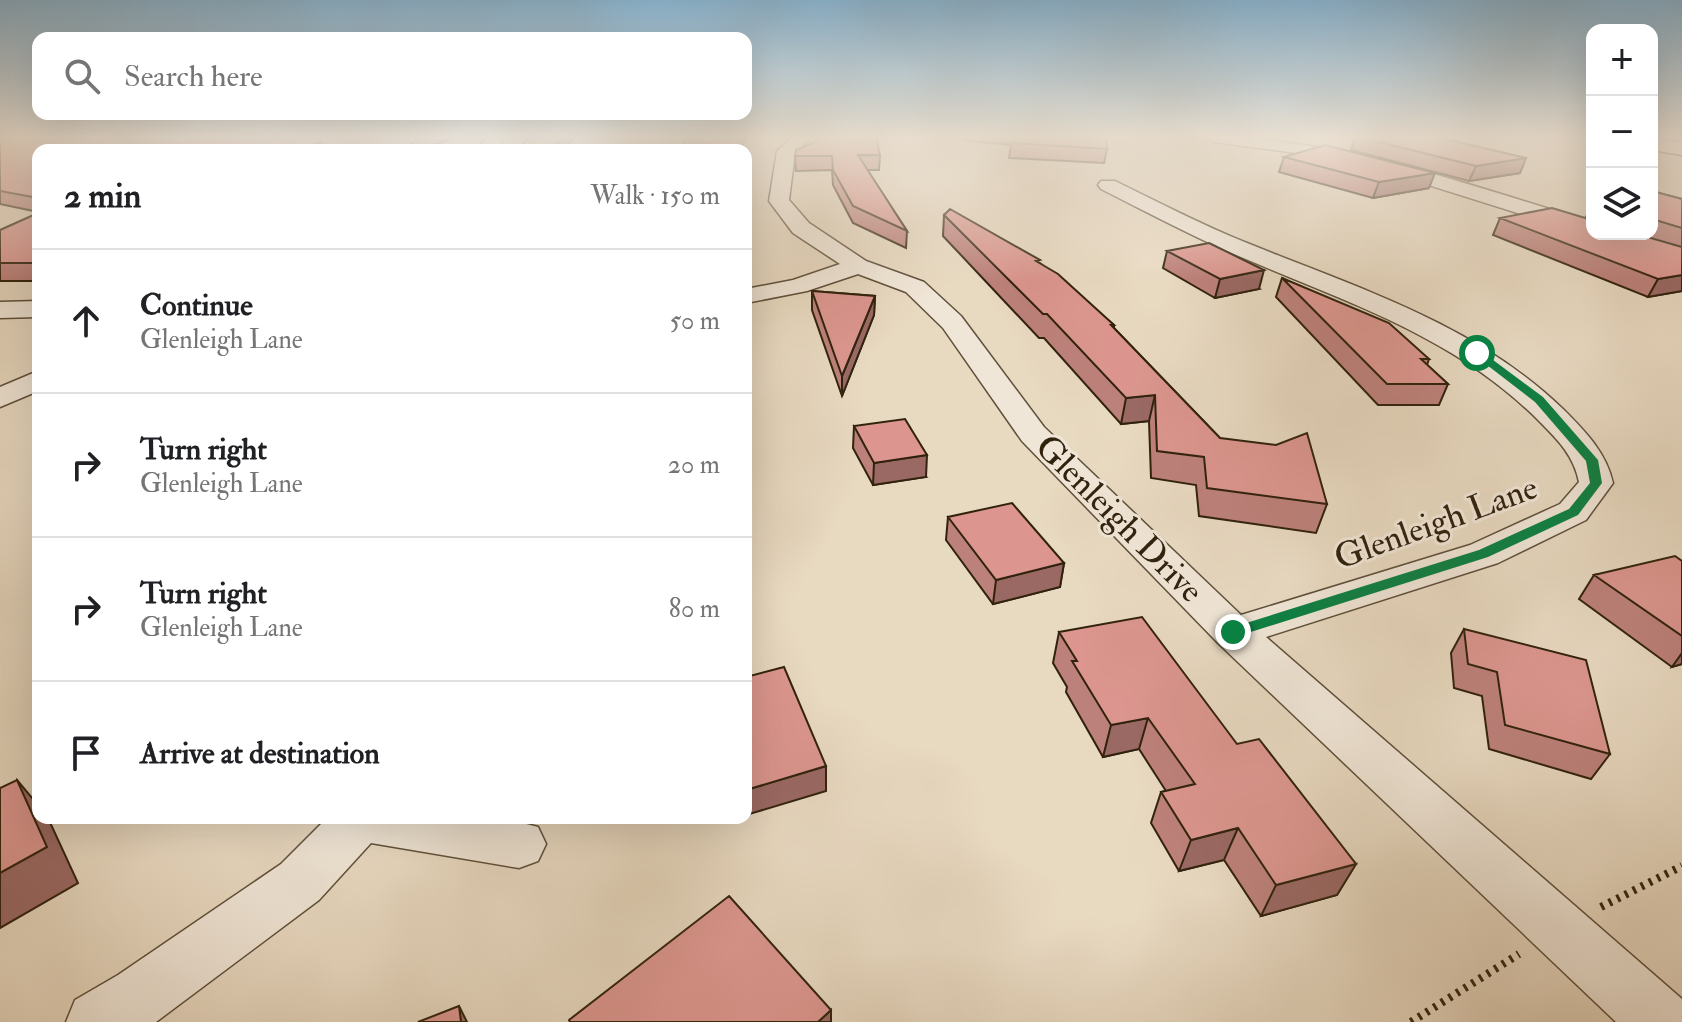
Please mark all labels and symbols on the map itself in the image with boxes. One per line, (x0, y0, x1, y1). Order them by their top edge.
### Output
route start (1459, 335, 1495, 371)
street label: Glenleigh Drive (1026, 426, 1212, 612)
street label: Glenleigh Lane (1329, 466, 1543, 580)
route end (1215, 614, 1251, 650)

